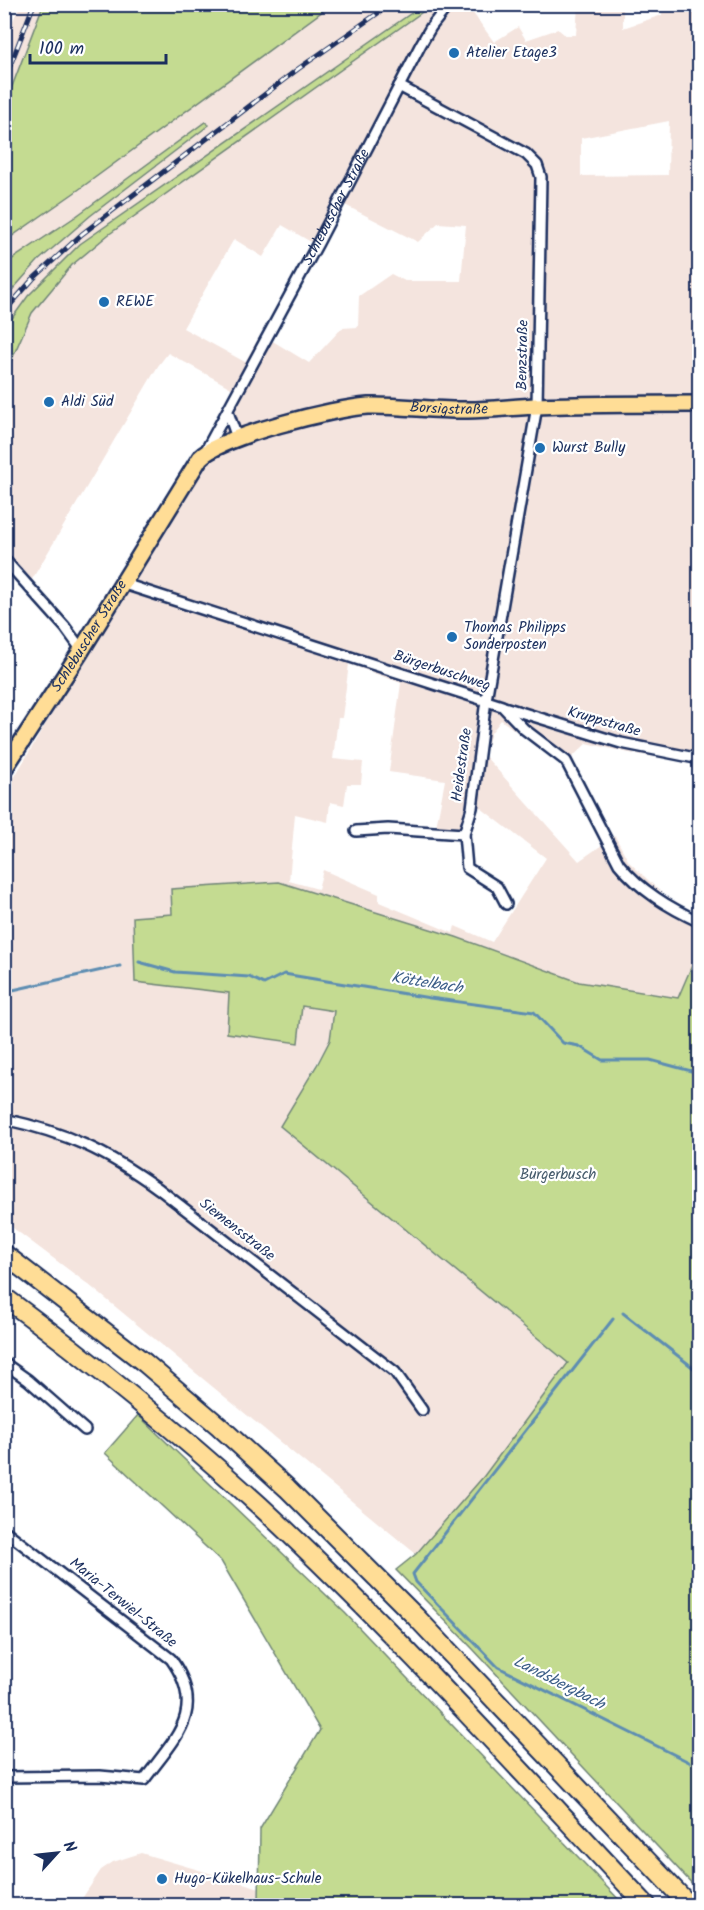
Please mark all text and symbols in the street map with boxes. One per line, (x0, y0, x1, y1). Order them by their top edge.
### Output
scale bar (30, 27, 166, 65)
text: 100 m (39, 35, 84, 64)
place label: Atelier Etage3 (466, 41, 557, 65)
marker: Atelier Etage3 (447, 46, 461, 60)
street label: Schlebuscher Straße (296, 144, 377, 270)
place label: REWE (116, 290, 155, 314)
marker: REWE (97, 295, 111, 309)
street label: Benzstraße (510, 319, 536, 391)
place label: Aldi Süd (61, 390, 114, 414)
marker: Aldi Süd (42, 395, 56, 409)
street label: Borsigstraße (409, 395, 489, 422)
place label: Wurst Bully (552, 436, 626, 460)
marker: Wurst Bully (533, 441, 547, 455)
street label: Schlebuscher Straße (45, 575, 134, 697)
place label: Thomas Philipps Sonderposten (464, 616, 567, 657)
marker: Thomas Philipps Sonderposten (445, 630, 459, 644)
street label: Bürgerbuschweg (390, 644, 494, 698)
street label: Kruppstraße (565, 700, 644, 744)
street label: Heidestraße (445, 726, 479, 803)
water label: Köttelbach (390, 965, 466, 1001)
park label: Bürgerbusch (520, 1163, 596, 1187)
street label: Siemensstraße (194, 1193, 280, 1268)
street label: Maria-Terwiel-Straße (64, 1552, 183, 1654)
water label: Landsbergbach (509, 1649, 610, 1717)
north arrow (27, 1823, 87, 1883)
text: N (56, 1837, 82, 1857)
place label: Hugo-Kükelhaus-Schule (174, 1867, 322, 1891)
marker: Hugo-Kükelhaus-Schule (155, 1872, 169, 1886)

